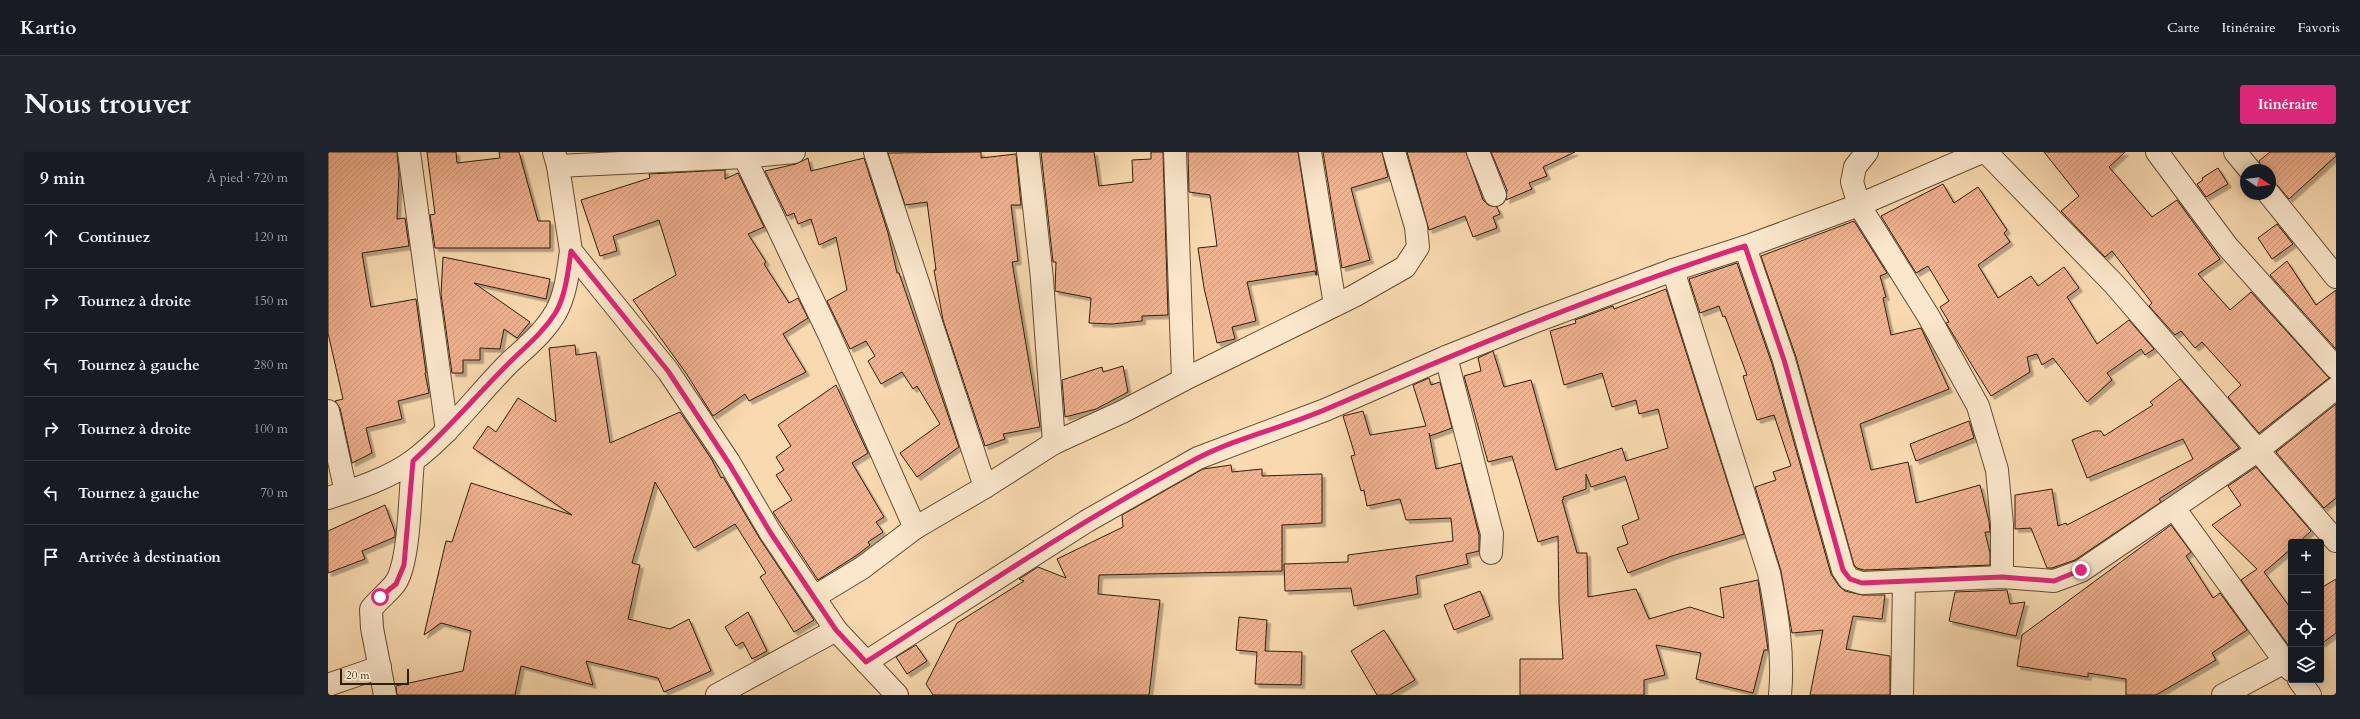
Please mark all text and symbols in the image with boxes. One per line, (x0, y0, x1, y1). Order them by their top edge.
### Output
text: Kartio (20, 15, 76, 41)
text: Carte (2167, 18, 2200, 37)
text: Itinéraire (2222, 18, 2276, 37)
text: Favoris (2298, 18, 2340, 37)
text: Nous trouver (24, 85, 191, 123)
button: Itinéraire (2240, 85, 2336, 124)
north arrow (2240, 164, 2276, 200)
text: 9 min (40, 167, 85, 190)
text: À pied · 720 m (207, 169, 288, 187)
icon: ahead (40, 226, 62, 248)
text: Continuez (78, 227, 150, 247)
text: 120 m (254, 228, 288, 246)
icon: right (40, 290, 62, 312)
text: Tournez à droite (78, 291, 191, 311)
text: 150 m (254, 292, 288, 310)
icon: left (40, 354, 62, 376)
text: Tournez à gauche (78, 355, 200, 375)
text: 280 m (254, 356, 288, 374)
icon: right (40, 418, 62, 440)
text: Tournez à droite (78, 419, 191, 439)
text: 100 m (254, 420, 288, 438)
icon: left (40, 482, 62, 504)
text: Tournez à gauche (78, 483, 200, 503)
text: 70 m (260, 484, 288, 502)
map controls (2288, 539, 2324, 683)
button: + (2288, 539, 2324, 575)
icon: arrive (40, 546, 62, 568)
text: Arrivée à destination (78, 547, 221, 567)
route end (2072, 561, 2090, 579)
button: − (2288, 575, 2324, 611)
route start (371, 588, 389, 606)
button: locate (2288, 611, 2324, 647)
button: layers (2288, 647, 2324, 683)
scale bar (340, 667, 409, 686)
text: 20 m (346, 668, 370, 683)

